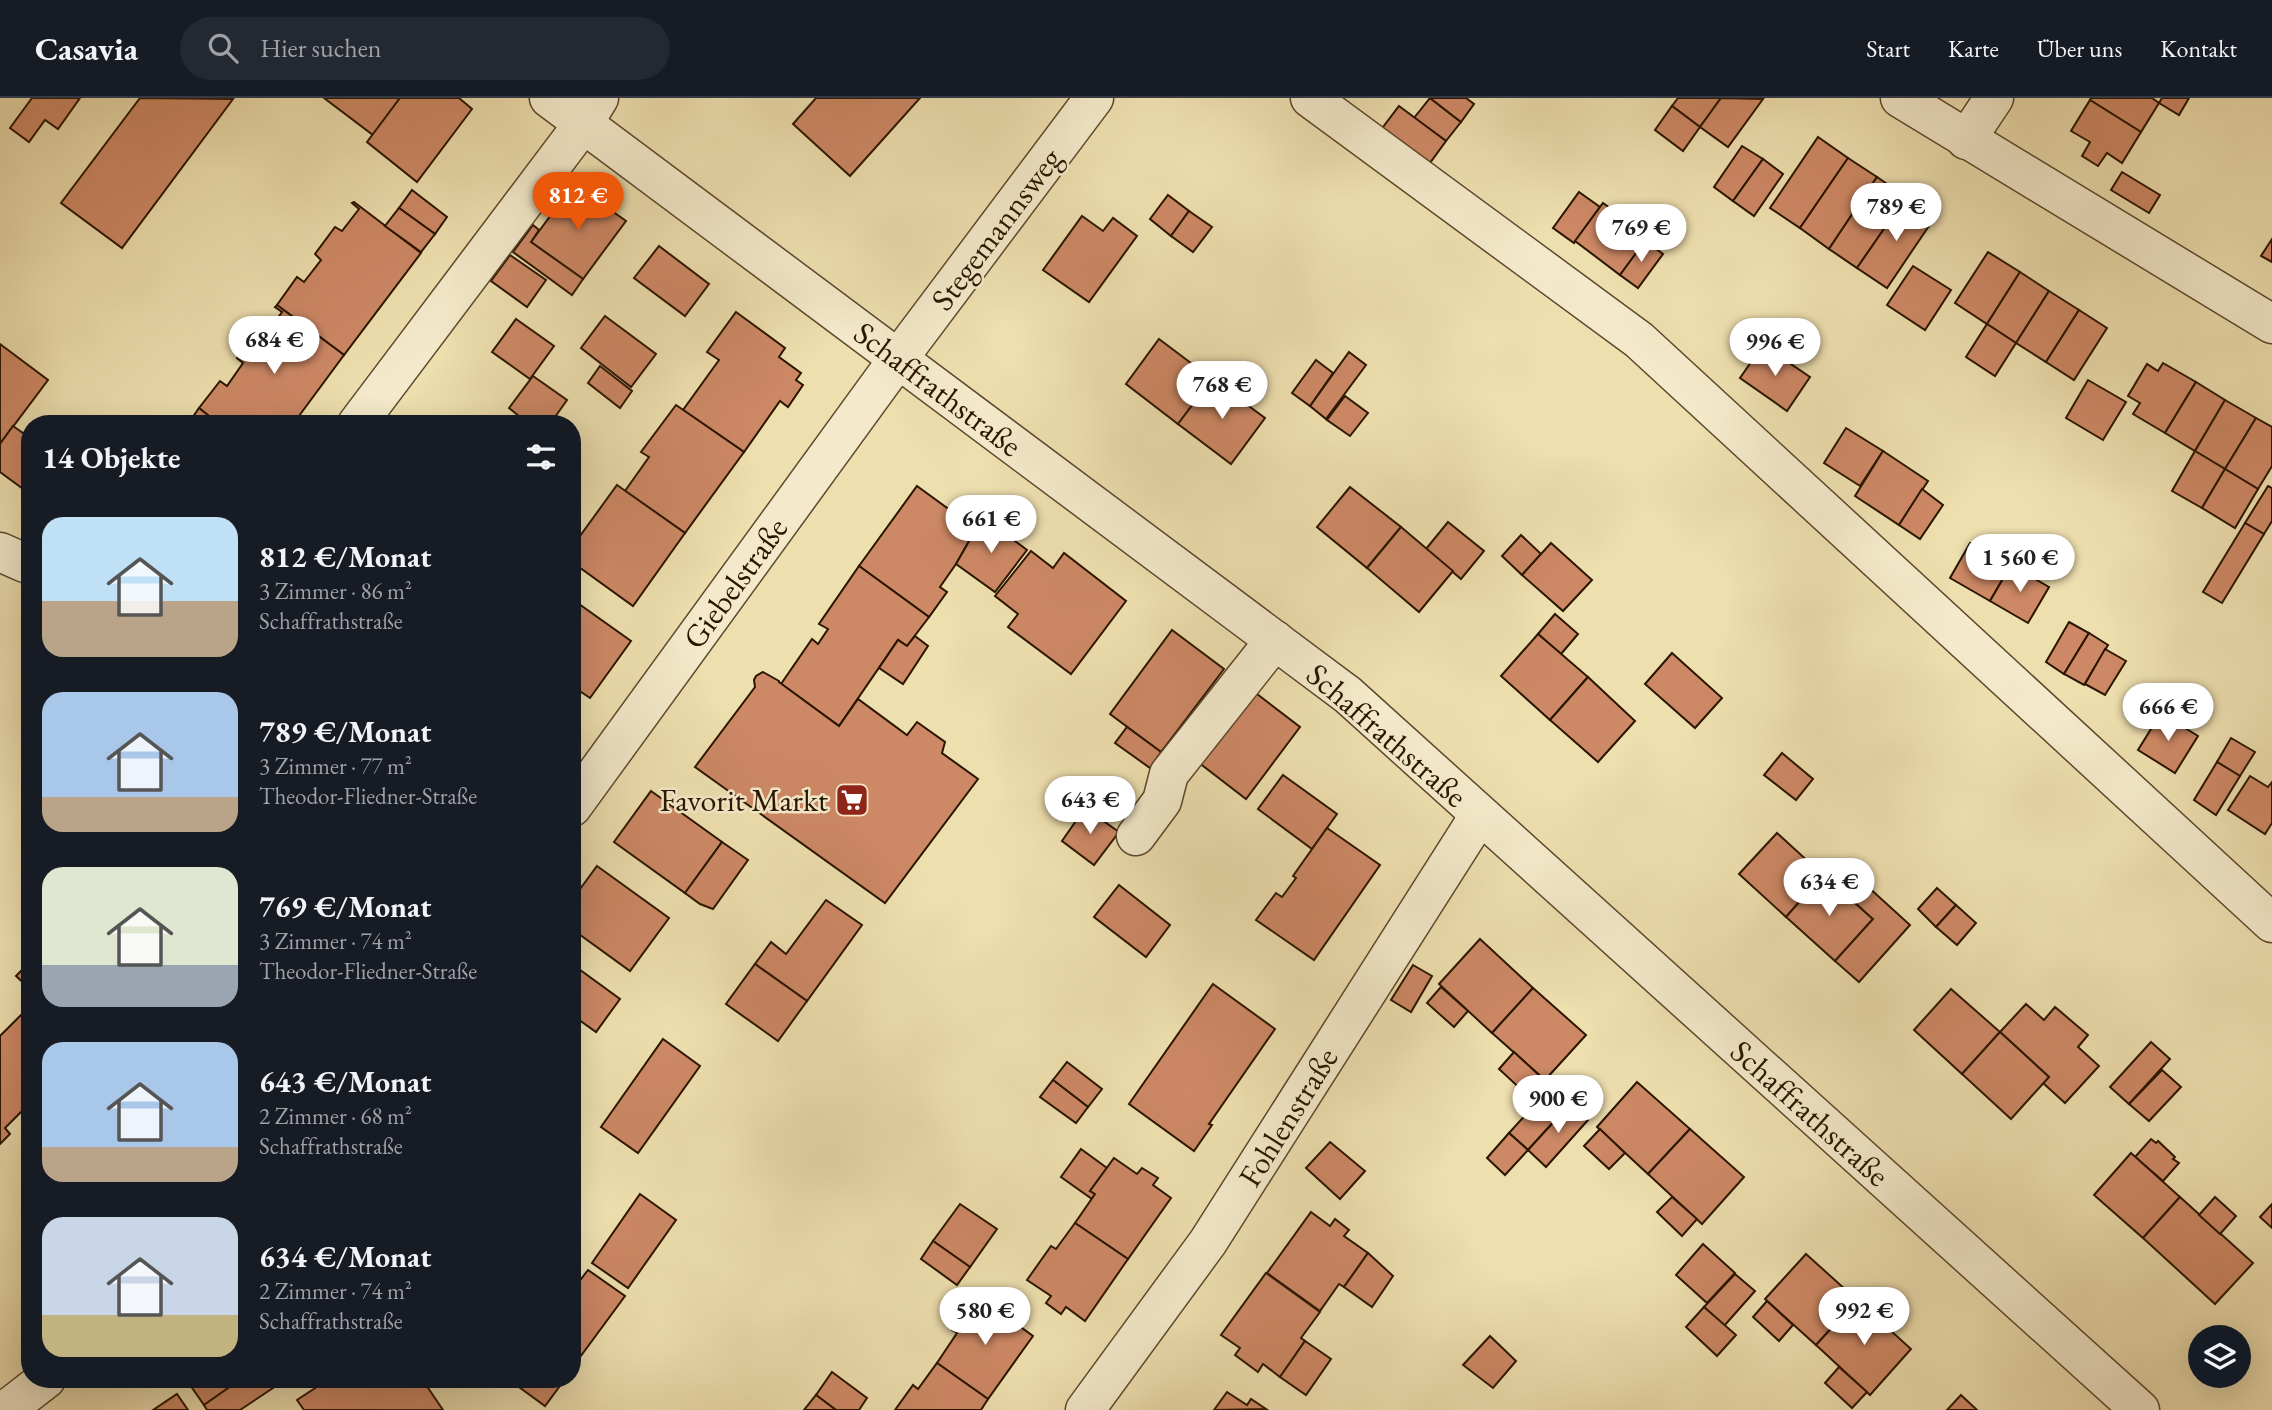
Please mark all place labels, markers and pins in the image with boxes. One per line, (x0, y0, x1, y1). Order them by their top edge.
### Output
pin: 812 € (529, 172, 627, 232)
pin: 789 € (1847, 184, 1945, 243)
pin: 769 € (1592, 204, 1690, 264)
pin: 684 € (225, 316, 323, 376)
pin: 996 € (1726, 318, 1824, 378)
pin: 768 € (1173, 362, 1271, 421)
pin: 661 € (942, 496, 1040, 555)
pin: 1 560 € (1955, 534, 2085, 594)
pin: 666 € (2119, 684, 2217, 743)
pin: 643 € (1041, 776, 1139, 836)
place label: Favorit Markt (660, 779, 828, 821)
supermarket icon: Favorit Markt (833, 781, 871, 819)
pin: 634 € (1780, 858, 1878, 918)
pin: 900 € (1509, 1076, 1607, 1135)
pin: 580 € (936, 1288, 1034, 1347)
pin: 992 € (1815, 1288, 1913, 1347)

